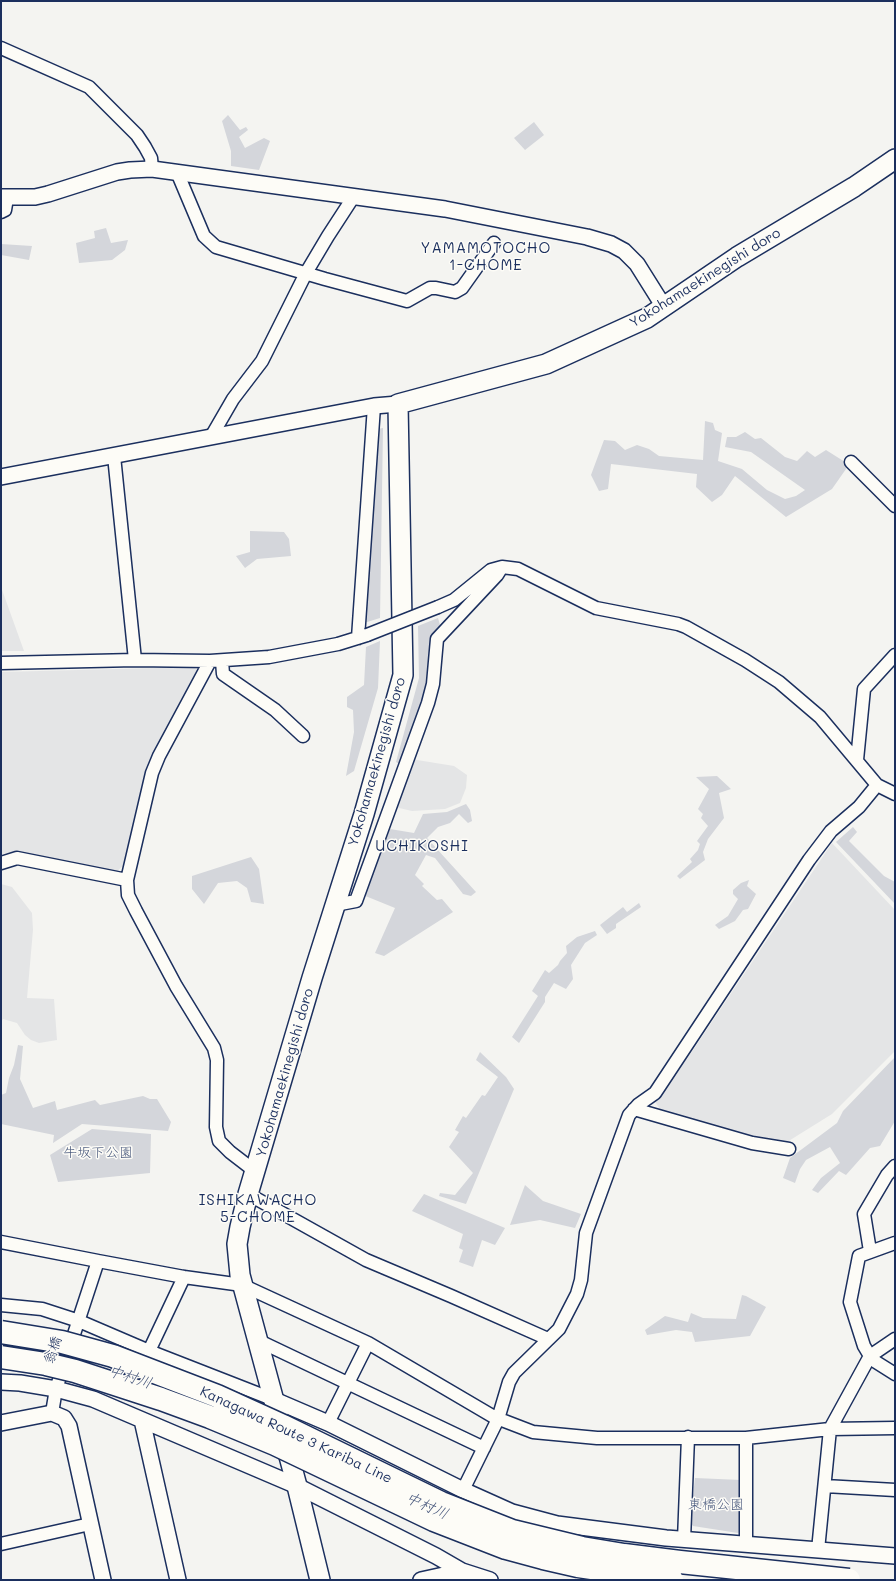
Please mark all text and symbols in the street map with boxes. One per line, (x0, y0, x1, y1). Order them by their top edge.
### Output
street label: Yokohamaekinegishi doro (626, 225, 784, 331)
district label: YAMAMOTOCHO 1-CHOME (421, 239, 551, 274)
street label: Yokohamaekinegishi doro (345, 676, 409, 848)
district label: UCHIKOSHI (375, 837, 469, 855)
street label: Yokohamaekinegishi doro (253, 987, 317, 1159)
park label: 牛坂下公園 (63, 1145, 133, 1161)
district label: ISHIKAWACHO 5-CHOME (199, 1191, 317, 1226)
street label: 翁橋 (40, 1334, 66, 1366)
water label: 中村川 (106, 1361, 154, 1393)
street label: Kanagawa Route 3 Kariba Line (197, 1383, 395, 1487)
water label: 中村川 (403, 1489, 451, 1523)
park label: 東橋公園 (688, 1497, 744, 1513)

